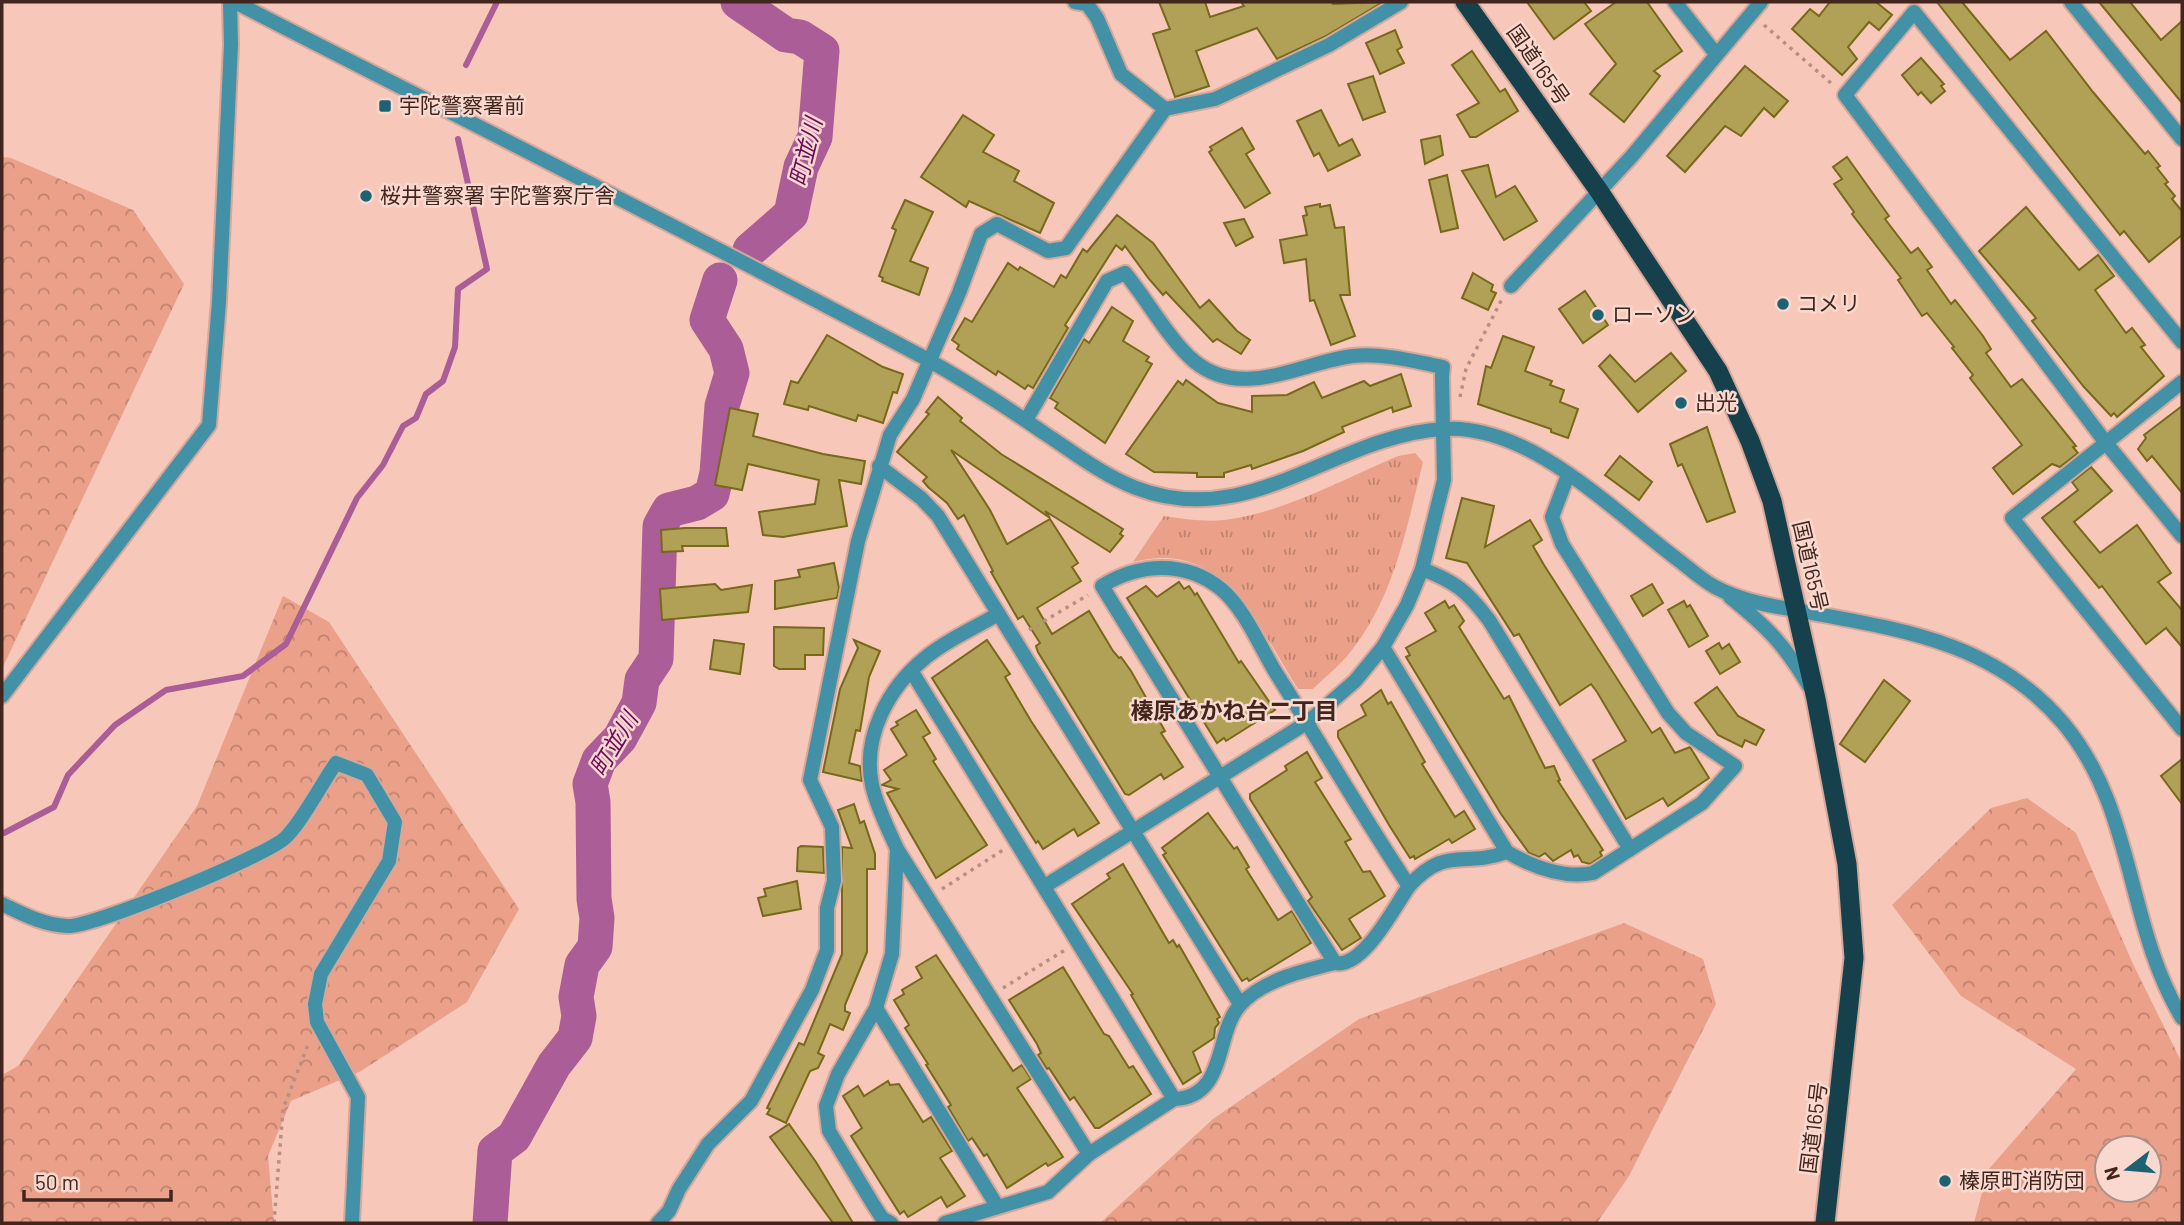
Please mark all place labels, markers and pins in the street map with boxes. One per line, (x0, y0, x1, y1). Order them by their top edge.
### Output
place label: 宇陀警察署前 (399, 92, 525, 117)
marker: 宇陀警察署前 (377, 98, 393, 114)
place label: 桜井警察署 宇陀警察庁舎 (380, 182, 615, 207)
marker: 桜井警察署 宇陀警察庁舎 (358, 188, 374, 204)
place label: コメリ (1797, 290, 1860, 315)
marker: コメリ (1775, 296, 1791, 312)
place label: ローソン (1612, 301, 1696, 326)
marker: ローソン (1590, 307, 1606, 323)
place label: 出光 (1695, 389, 1737, 414)
marker: 出光 (1673, 395, 1689, 411)
place label: 榛原町消防団 (1959, 1167, 2085, 1192)
marker: 榛原町消防団 (1937, 1173, 1953, 1189)

